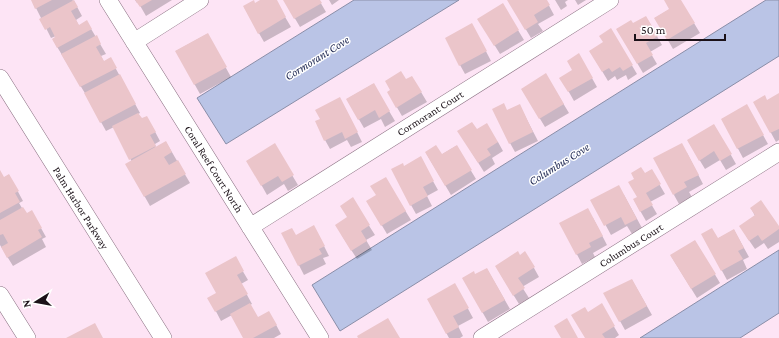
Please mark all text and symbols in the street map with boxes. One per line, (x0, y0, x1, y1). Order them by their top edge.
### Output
scale bar (635, 16, 725, 42)
text: 50 m (641, 23, 666, 37)
water label: Cormorant Cove (282, 32, 352, 83)
street label: Cormorant Court (395, 88, 466, 138)
street label: Coral Reef Court North (182, 123, 246, 215)
water label: Columbus Cove (526, 140, 592, 188)
street label: Palm Harbor Parkway (50, 165, 112, 253)
street label: Columbus Court (597, 220, 665, 269)
north arrow (16, 282, 56, 322)
text: N (19, 299, 33, 309)

